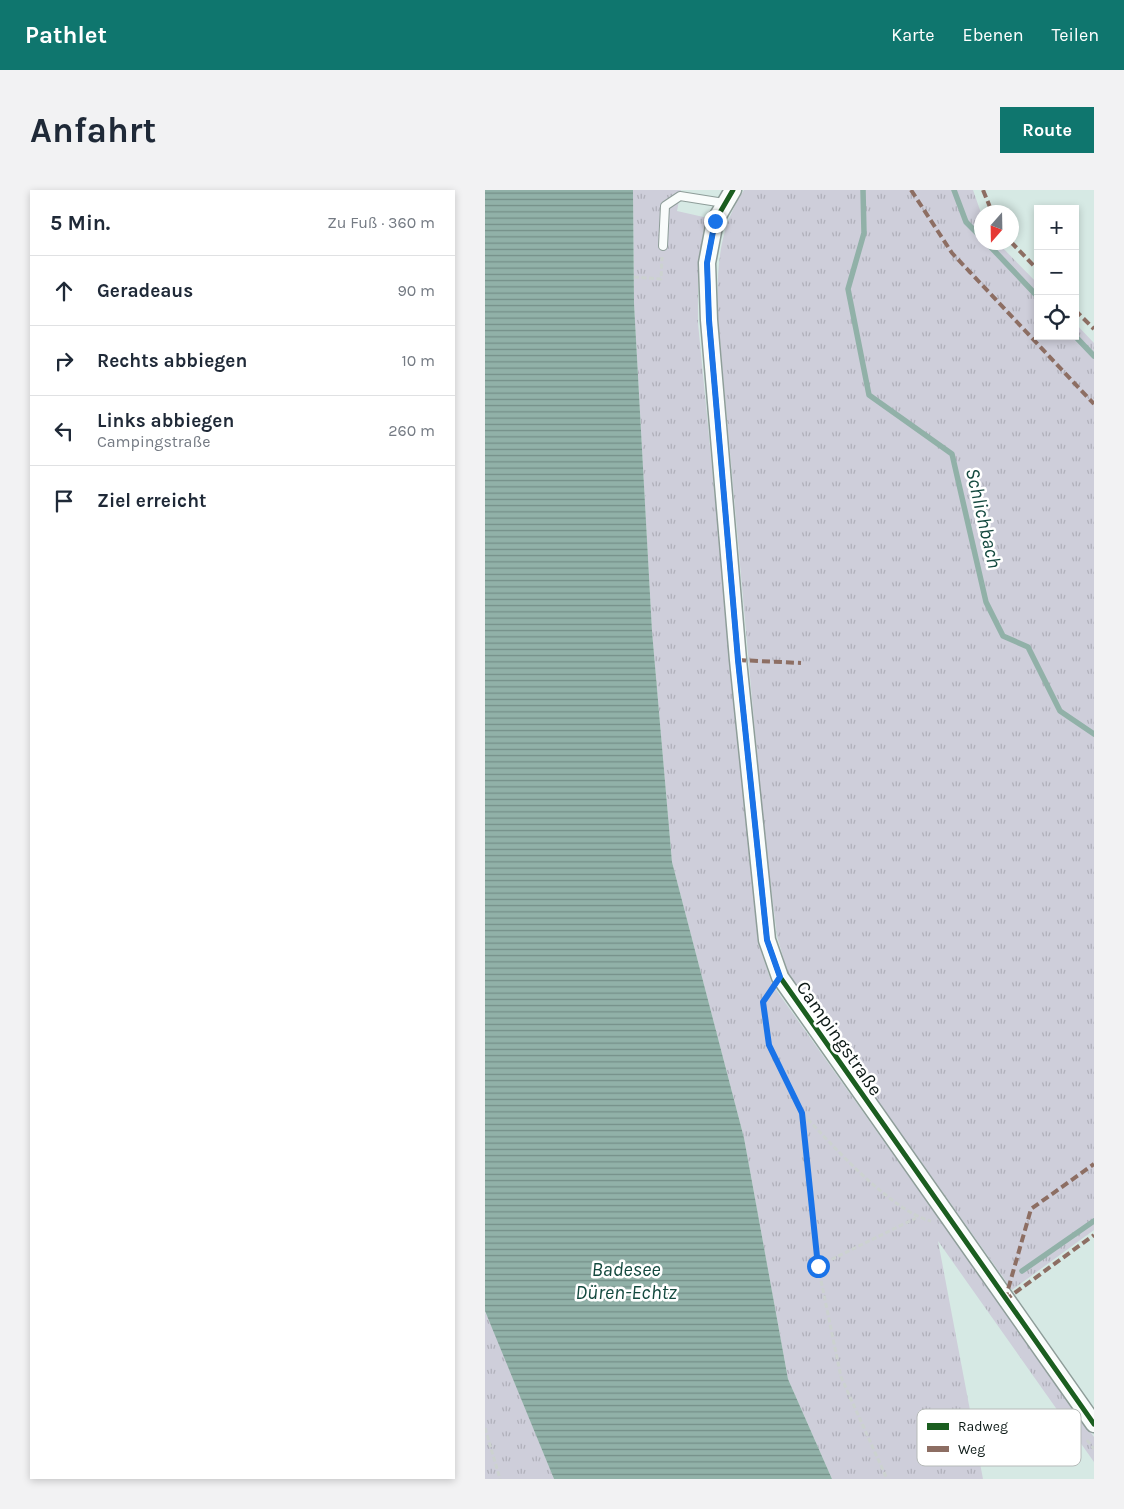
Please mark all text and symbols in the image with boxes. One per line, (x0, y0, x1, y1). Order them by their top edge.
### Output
text: Pathlet (25, 21, 107, 49)
text: Karte (891, 24, 935, 46)
text: Ebenen (963, 24, 1024, 46)
text: Teilen (1052, 24, 1099, 46)
button: Route (1000, 107, 1094, 153)
text: Anfahrt (30, 110, 156, 151)
north arrow (974, 205, 1019, 250)
map controls (1034, 205, 1079, 340)
button: + (1034, 205, 1079, 250)
route end (704, 210, 727, 233)
text: 5 Min. (50, 211, 110, 235)
text: Zu Fuß · 360 m (327, 213, 435, 232)
button: − (1034, 250, 1079, 295)
icon: ahead (50, 277, 78, 305)
text: Geradeaus (97, 280, 193, 302)
text: 90 m (397, 281, 435, 300)
button: locate (1034, 295, 1079, 340)
icon: right (50, 347, 78, 375)
text: Rechts abbiegen (97, 350, 247, 372)
text: 10 m (401, 351, 435, 370)
text: Links abbiegen (97, 410, 234, 432)
icon: left (50, 417, 78, 445)
text: 260 m (388, 421, 435, 440)
text: Campingstraße (97, 432, 210, 451)
water label: Schlichbach (961, 466, 1006, 571)
icon: arrive (50, 487, 78, 515)
text: Ziel erreicht (97, 490, 207, 512)
street label: Campingstraße (792, 977, 887, 1100)
route start (807, 1255, 830, 1278)
water label: Badesee Düren-Echtz (575, 1258, 677, 1304)
legend (917, 1409, 1081, 1466)
text: Radweg (958, 1418, 1008, 1435)
text: Weg (958, 1441, 985, 1458)

